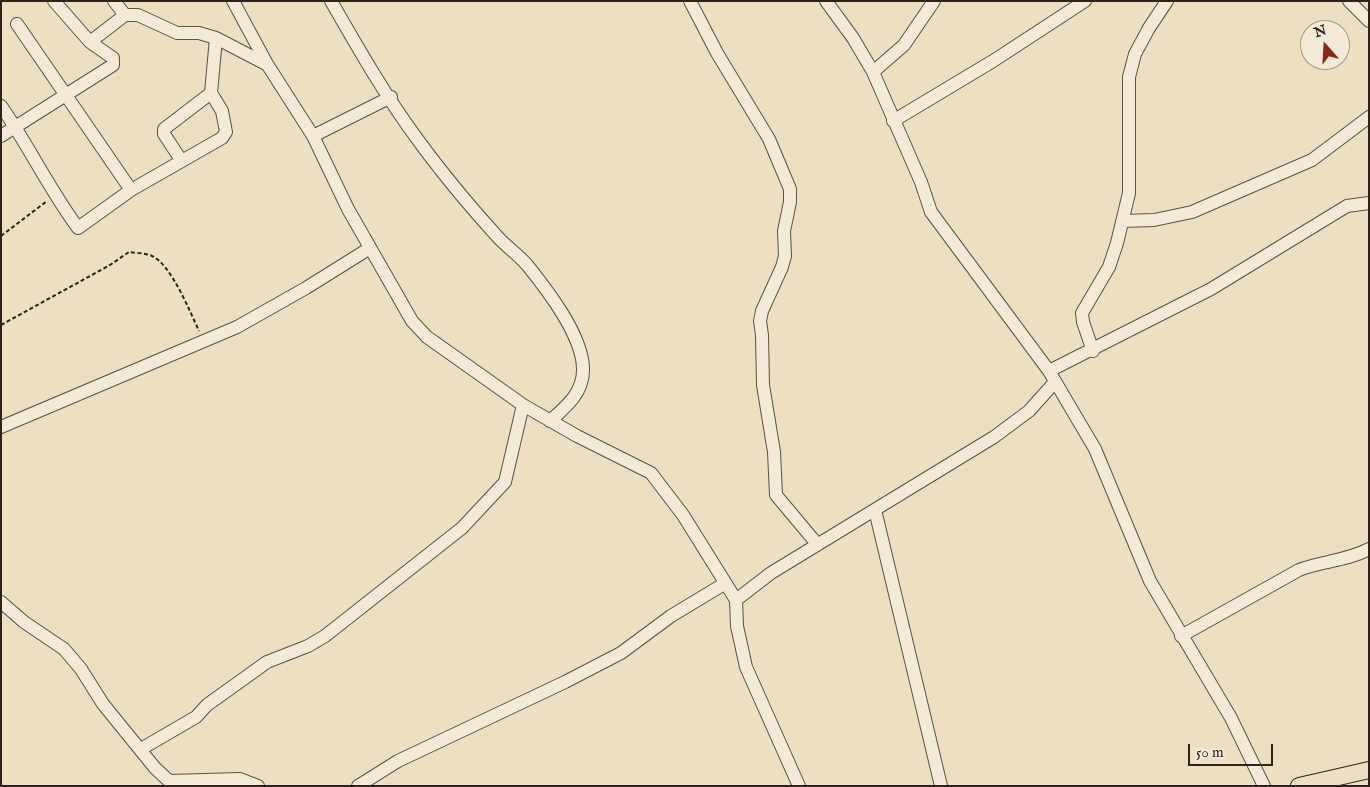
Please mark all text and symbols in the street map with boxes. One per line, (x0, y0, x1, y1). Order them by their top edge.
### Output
north arrow (1300, 20, 1350, 70)
text: N (1312, 21, 1329, 42)
scale bar (1190, 734, 1275, 766)
text: 50 m (1196, 743, 1224, 762)

